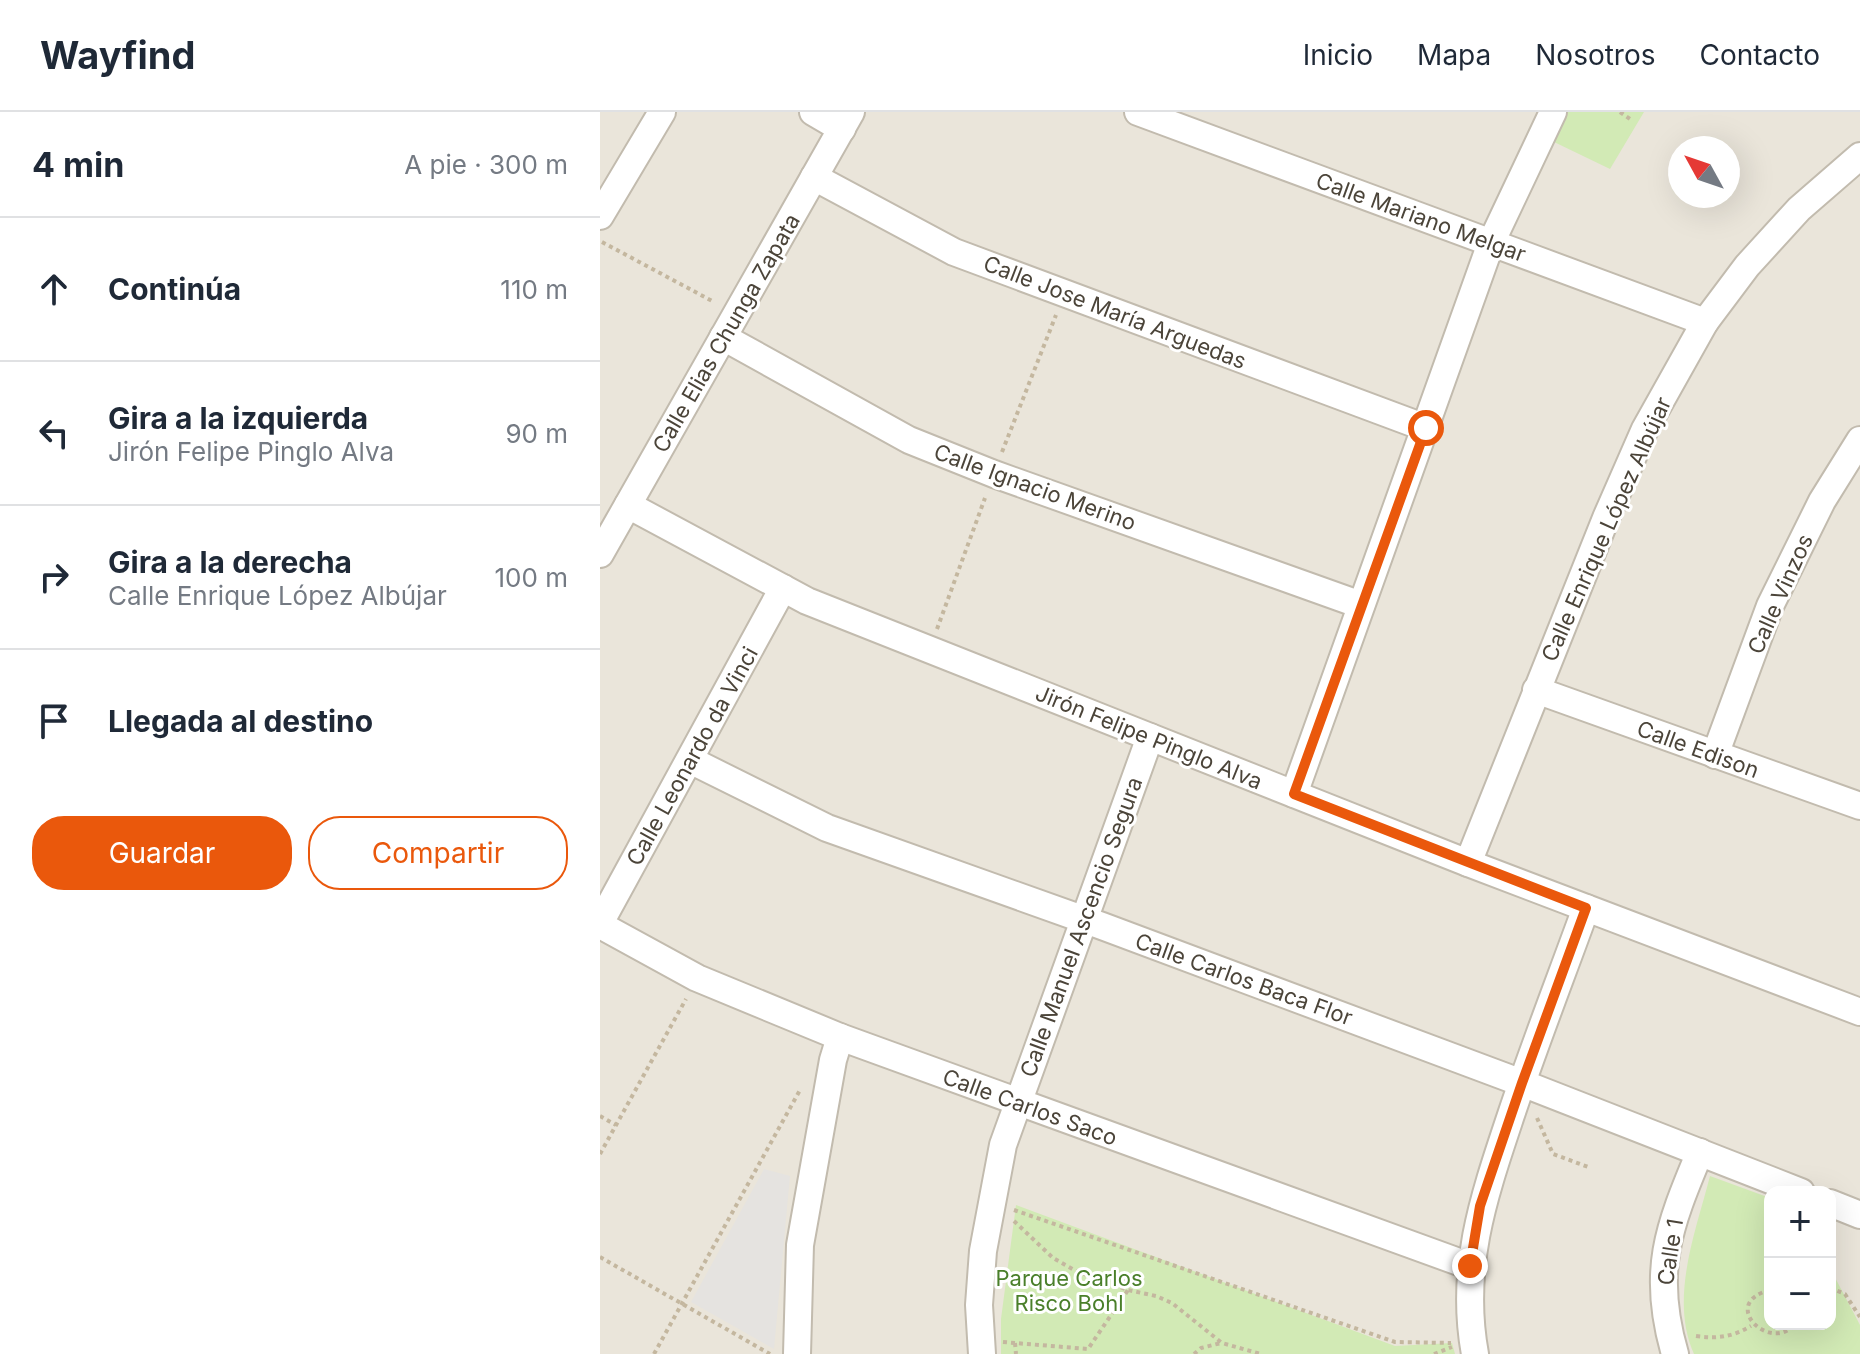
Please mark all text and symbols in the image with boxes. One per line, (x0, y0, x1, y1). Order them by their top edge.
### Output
text: Wayfind (40, 32, 195, 78)
text: Inicio (1303, 38, 1373, 72)
text: Mapa (1417, 38, 1491, 72)
text: Nosotros (1535, 38, 1656, 72)
text: Contacto (1700, 38, 1820, 72)
north arrow (1668, 136, 1740, 208)
text: 4 min (32, 144, 124, 185)
text: A pie · 300 m (404, 149, 568, 180)
street label: Calle Mariano Melgar (1313, 167, 1529, 267)
street label: Calle Elias Chunga Zapata (647, 209, 805, 457)
street label: Calle Jose María Arguedas (980, 250, 1250, 374)
icon: ahead (32, 267, 76, 311)
text: Continúa (108, 271, 241, 307)
text: 110 m (500, 274, 568, 305)
street label: Calle Enrique López Albújar (1536, 393, 1676, 665)
text: Gira a la izquierda (108, 400, 368, 436)
route start (1408, 410, 1444, 446)
icon: left (32, 411, 76, 455)
text: 90 m (505, 418, 568, 449)
text: Jirón Felipe Pinglo Alva (108, 436, 394, 467)
street label: Calle Ignacio Merino (930, 438, 1140, 536)
street label: Calle Vinzos (1742, 530, 1818, 658)
text: Gira a la derecha (108, 544, 352, 580)
icon: right (32, 555, 76, 599)
text: 100 m (495, 562, 568, 593)
text: Calle Enrique López Albújar (108, 580, 447, 611)
street label: Calle Leonardo da Vinci (621, 642, 763, 870)
street label: Jirón Felipe Pinglo Alva (1032, 680, 1266, 794)
icon: arrive (32, 699, 76, 743)
text: Llegada al destino (108, 703, 373, 739)
street label: Calle Edison (1633, 715, 1763, 783)
street label: Calle Manuel Ascencio Segura (1015, 774, 1147, 1080)
button: Guardar (32, 816, 292, 890)
button: Compartir (308, 816, 568, 890)
street label: Calle Carlos Baca Flor (1132, 928, 1356, 1030)
street label: Calle Carlos Saco (939, 1063, 1121, 1151)
map controls (1764, 1186, 1836, 1330)
button: + (1764, 1186, 1836, 1258)
street label: Calle 1 (1652, 1217, 1688, 1287)
route end (1452, 1248, 1488, 1284)
button: − (1764, 1258, 1836, 1330)
park label: Parque Carlos Risco Bohl (996, 1265, 1143, 1316)

